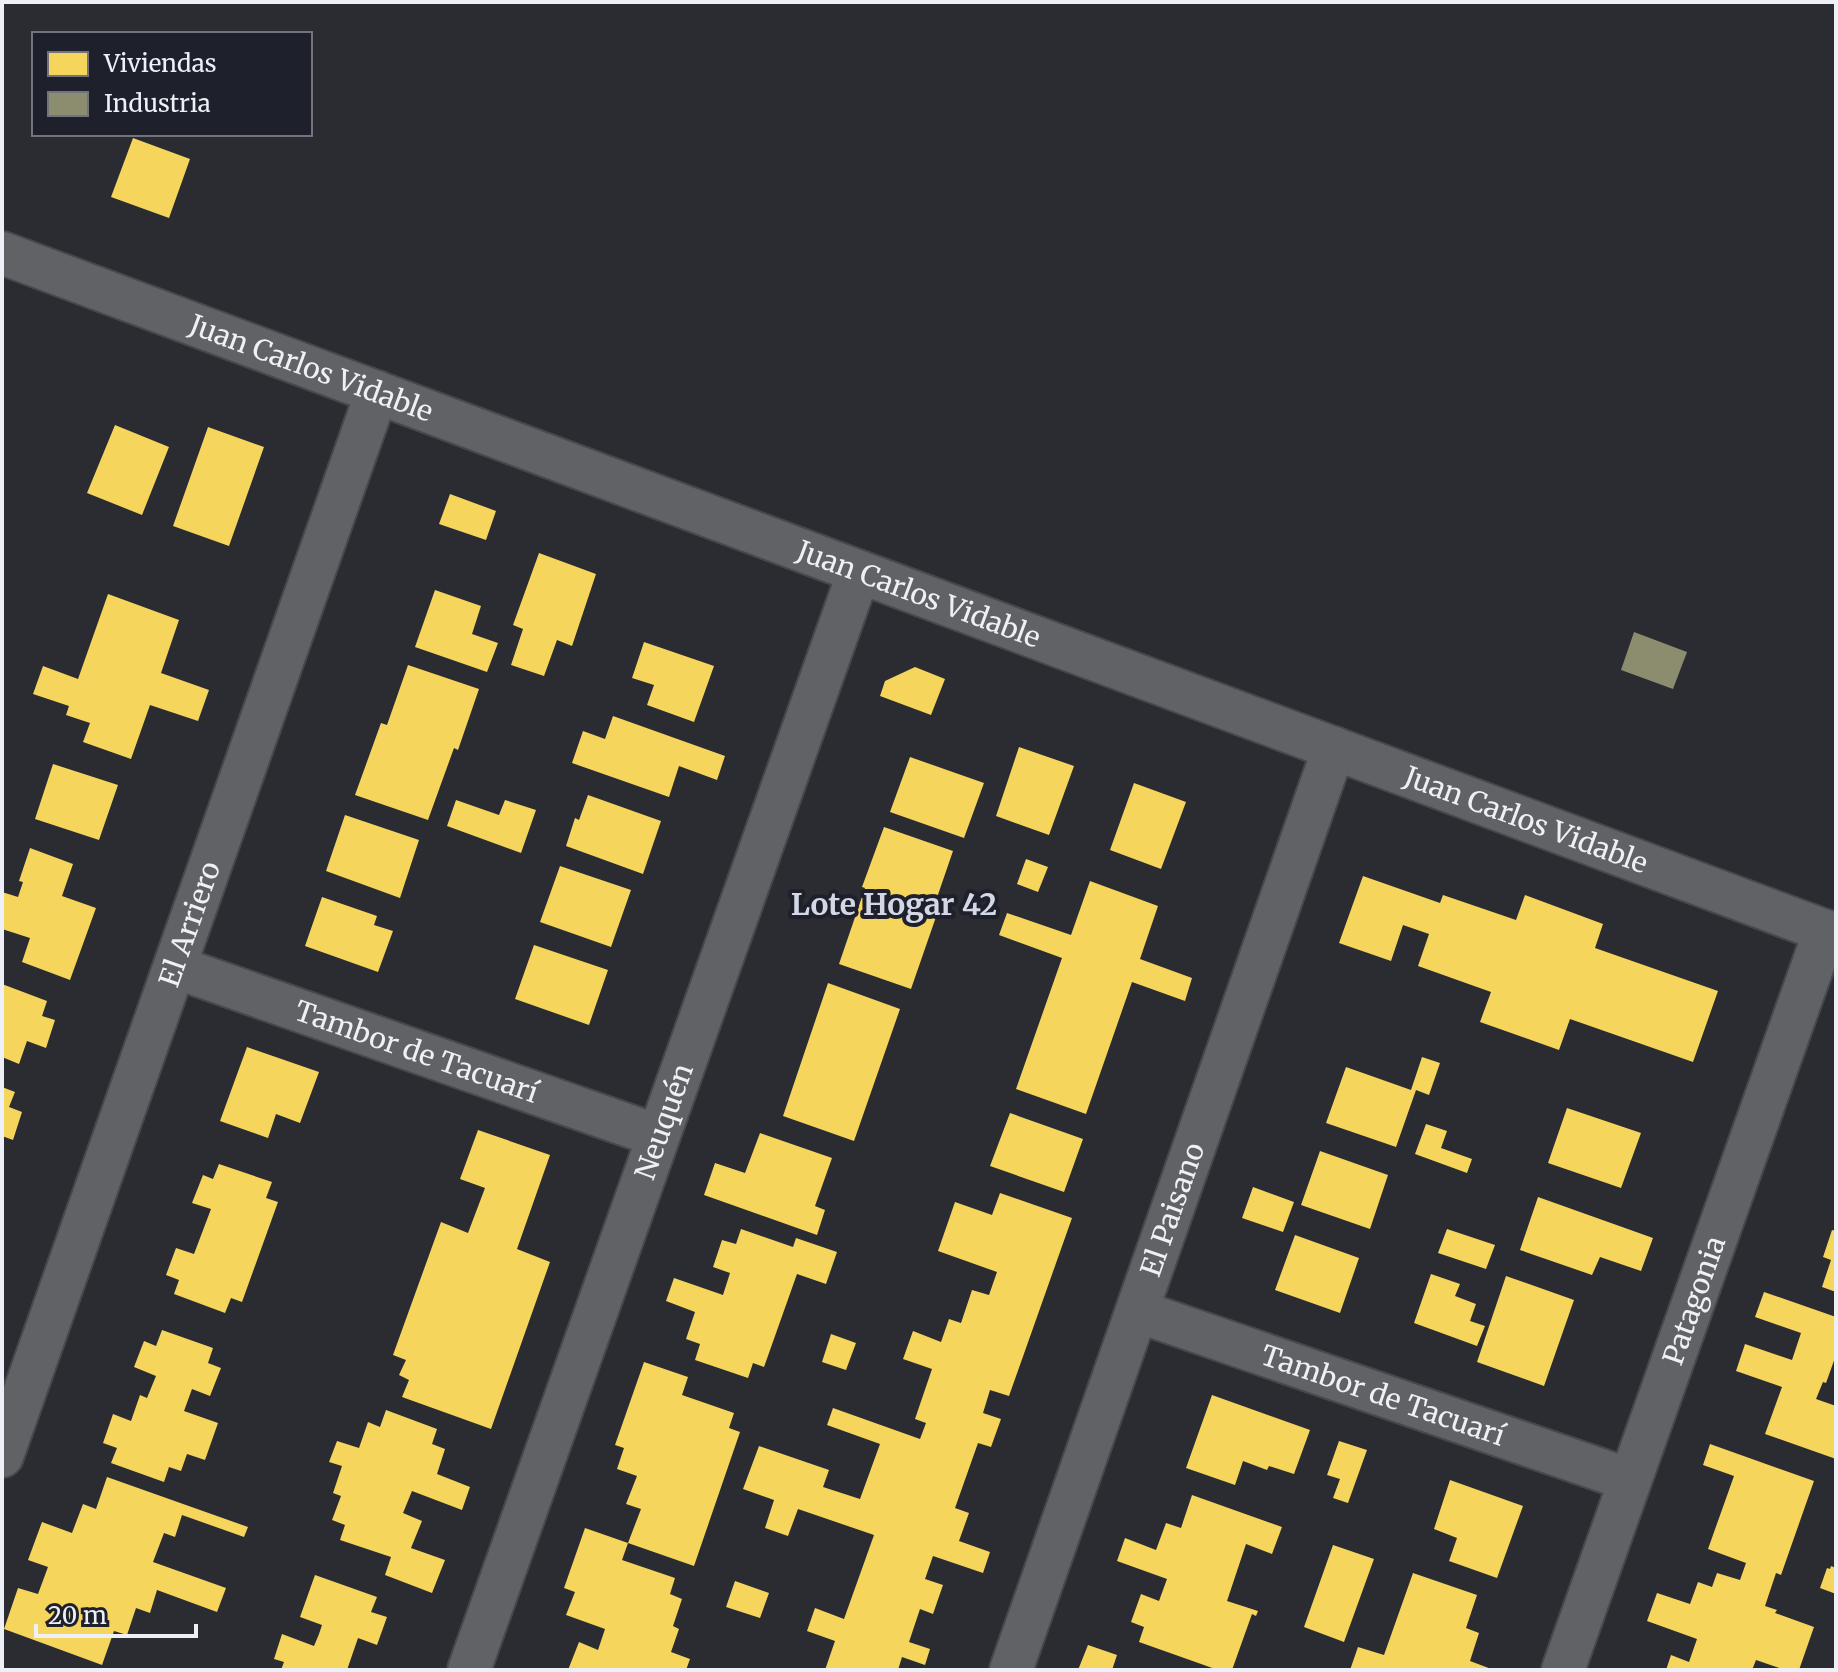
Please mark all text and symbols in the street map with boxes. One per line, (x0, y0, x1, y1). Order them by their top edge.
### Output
legend (32, 32, 312, 136)
text: Viviendas (103, 48, 216, 79)
text: Industria (104, 88, 211, 119)
street label: Juan Carlos Vidable (184, 306, 438, 430)
street label: Juan Carlos Vidable (791, 532, 1045, 656)
street label: Juan Carlos Vidable (1398, 758, 1653, 881)
street label: El Arriero (151, 857, 228, 992)
district label: Lote Hogar 42 (791, 885, 997, 923)
street label: Tambor de Tacuarí (290, 992, 544, 1111)
street label: Neuquén (627, 1059, 701, 1184)
street label: El Paisano (1132, 1138, 1212, 1281)
street label: Patagonia (1655, 1231, 1733, 1370)
street label: Tambor de Tacuarí (1256, 1337, 1510, 1454)
scale bar (36, 1588, 196, 1638)
text: 20 m (48, 1600, 107, 1631)

